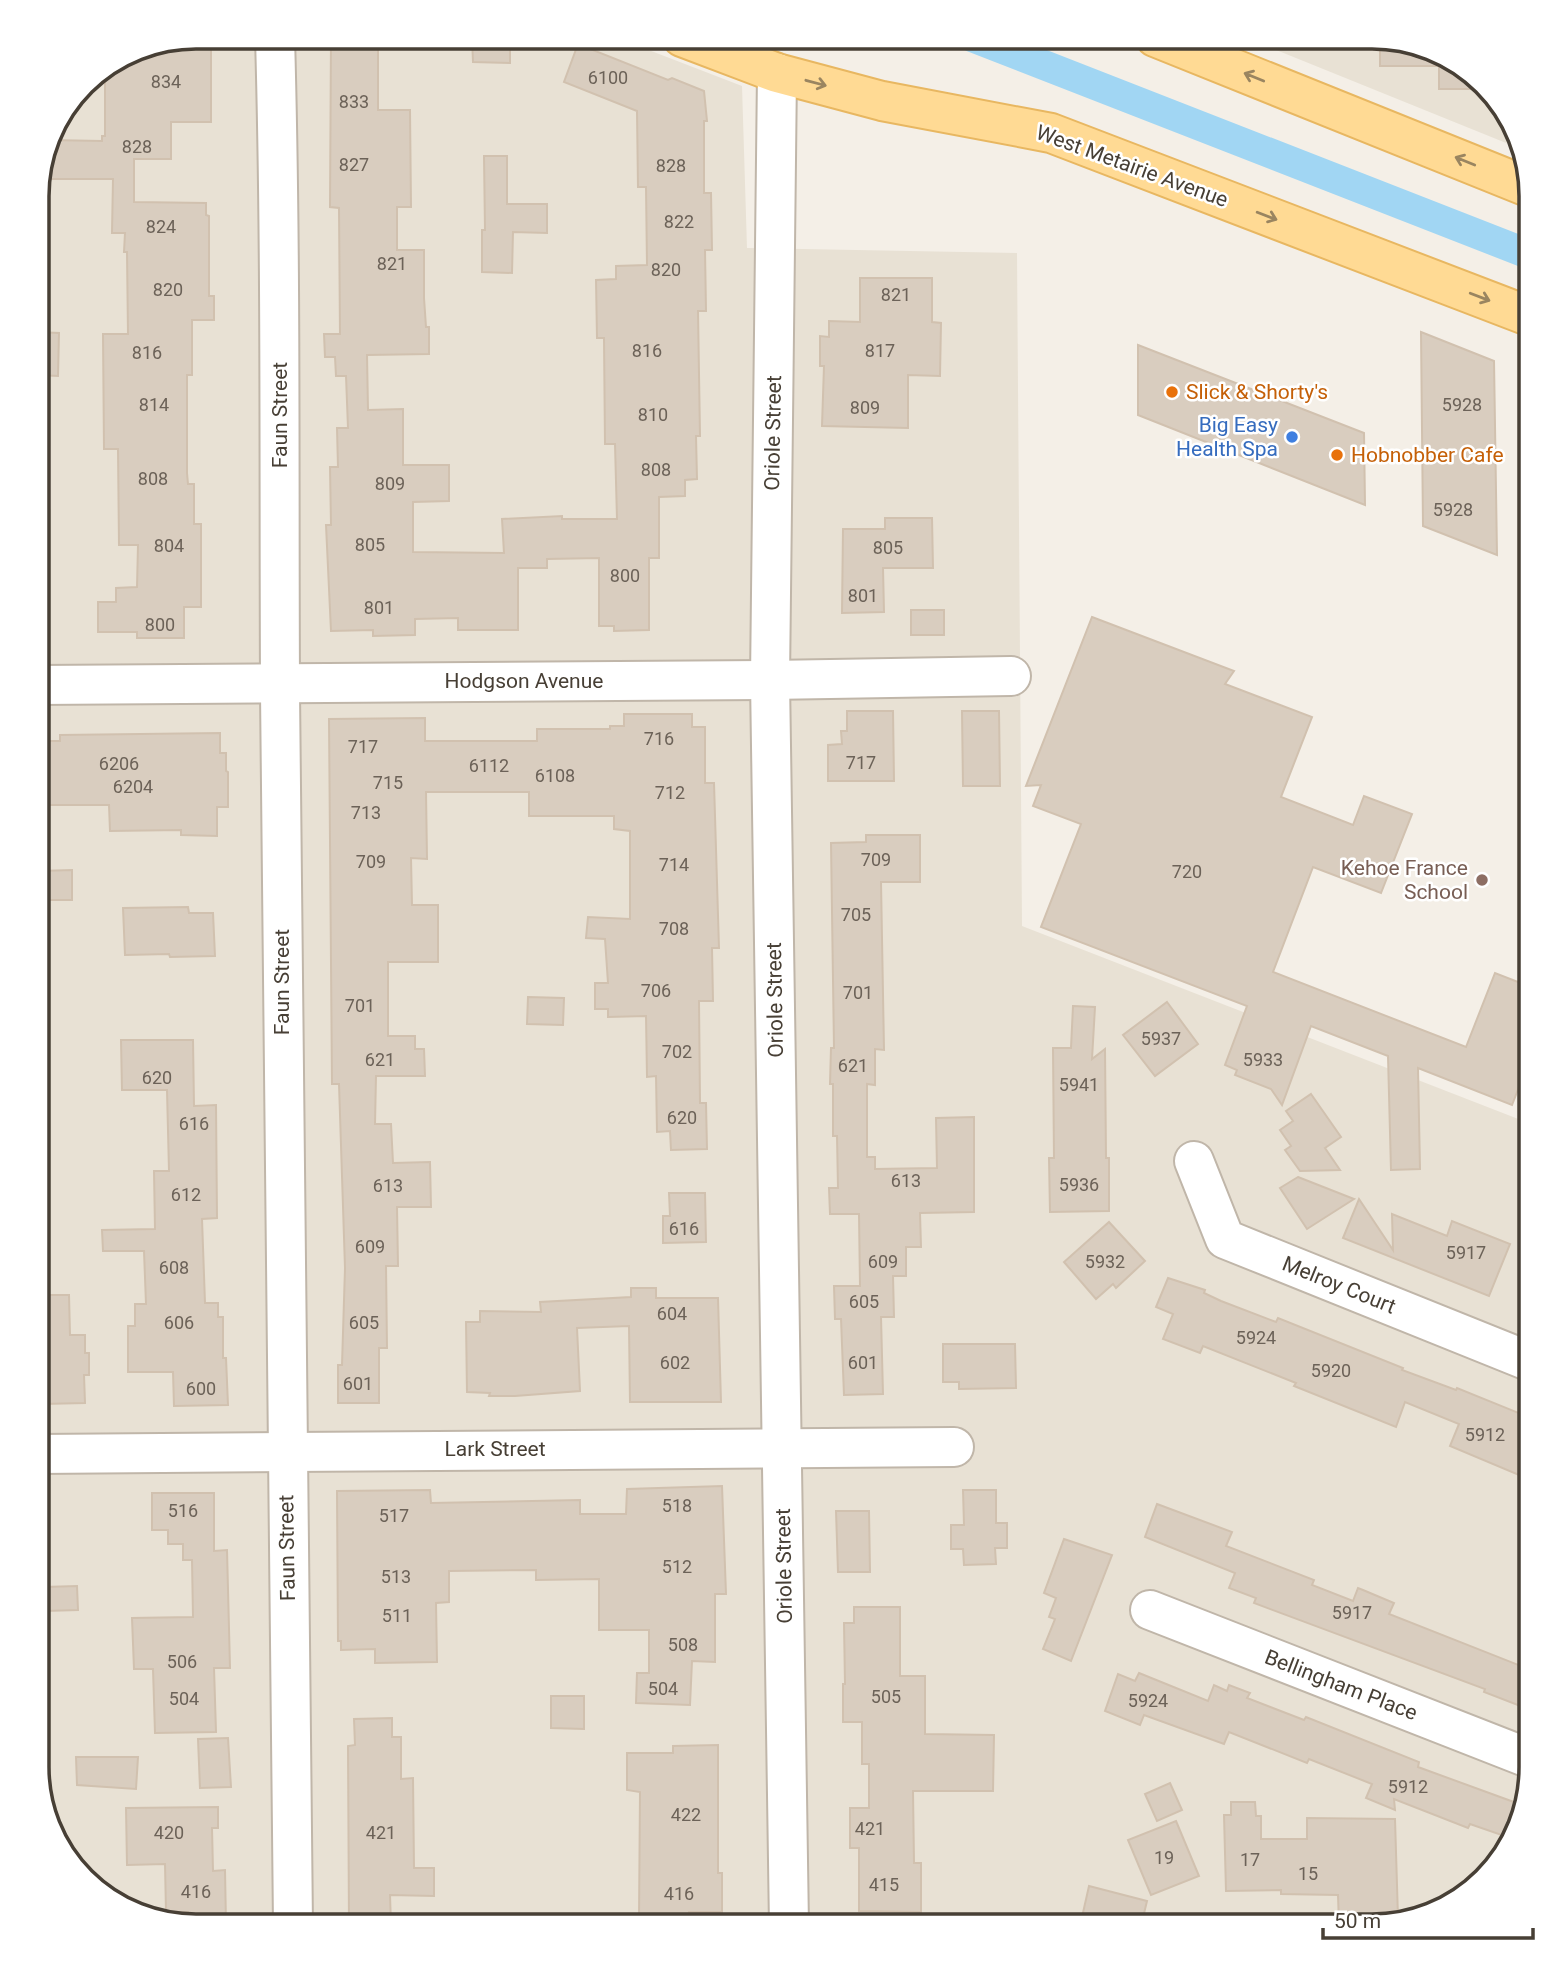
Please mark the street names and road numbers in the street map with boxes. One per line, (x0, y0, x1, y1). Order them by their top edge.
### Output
street label: West Metairie Avenue (1033, 120, 1231, 212)
street label: Faun Street (268, 362, 292, 468)
street label: Oriole Street (760, 375, 786, 491)
street label: Hodgson Avenue (445, 669, 603, 693)
street label: Faun Street (270, 929, 294, 1035)
street label: Oriole Street (762, 942, 788, 1058)
street label: Melroy Court (1279, 1251, 1399, 1319)
street label: Lark Street (444, 1437, 546, 1461)
street label: Faun Street (274, 1494, 300, 1601)
street label: Oriole Street (771, 1508, 797, 1624)
street label: Bellingham Place (1261, 1645, 1421, 1725)

